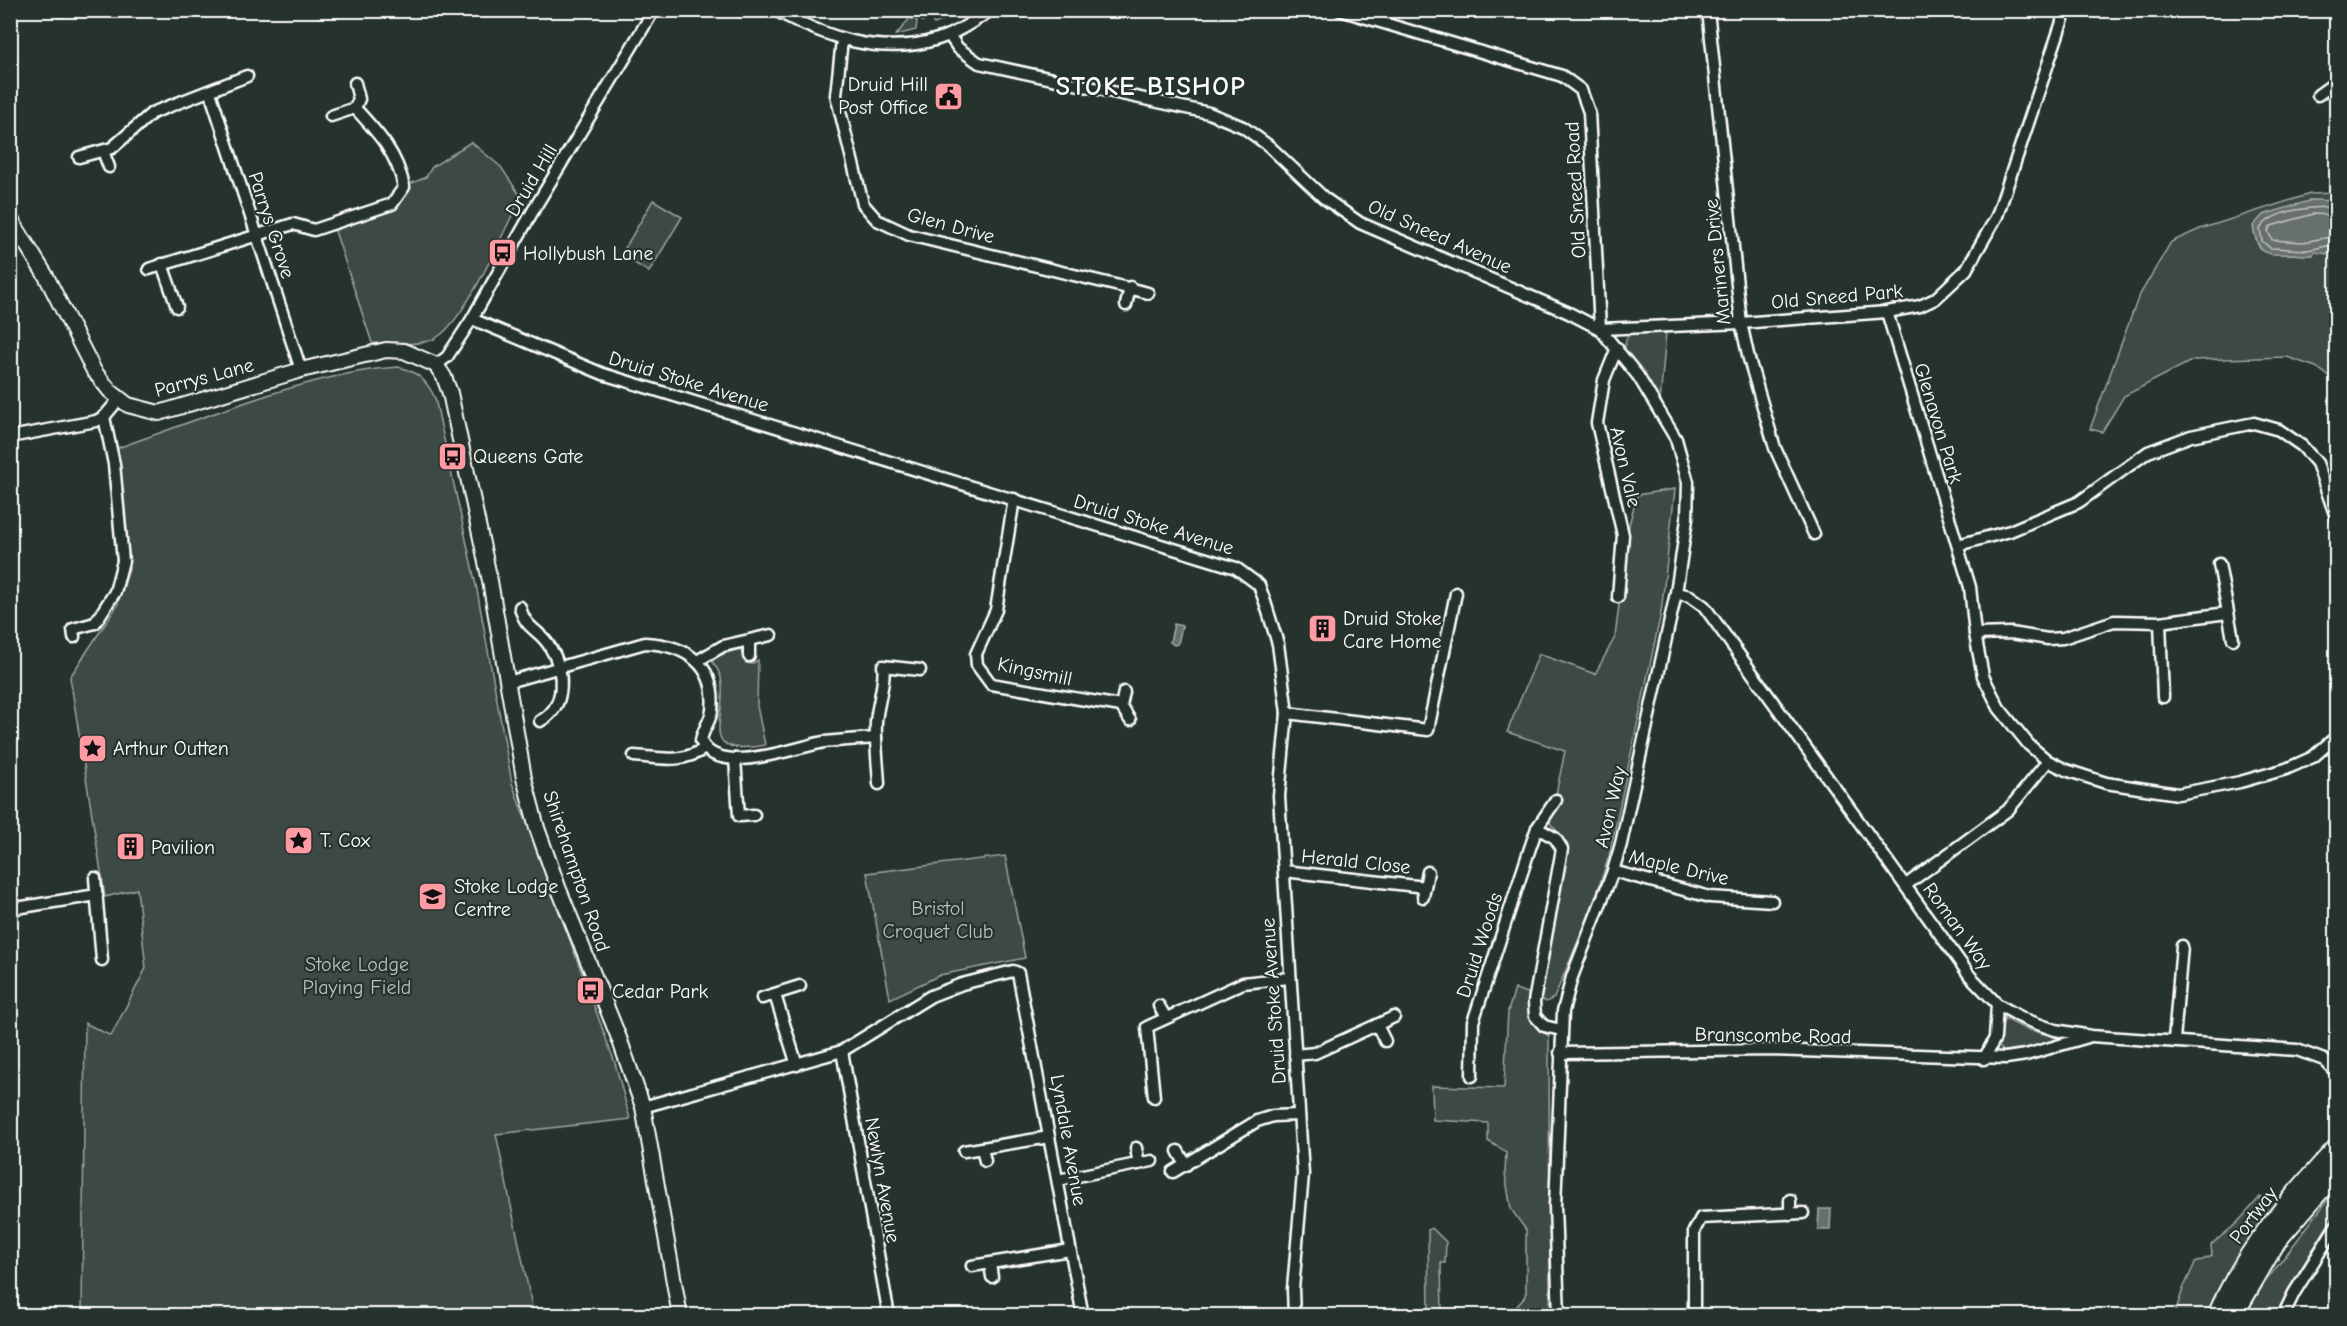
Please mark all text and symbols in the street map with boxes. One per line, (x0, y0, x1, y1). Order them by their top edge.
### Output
district label: STOKE BISHOP (1056, 72, 1246, 102)
place label: Druid Hill Post Office (838, 73, 928, 119)
public building icon: Druid Hill Post Office (933, 80, 965, 112)
street label: Old Sneed Road (1560, 121, 1591, 259)
street label: Druid Hill (501, 140, 562, 221)
street label: Parrys Grove (243, 169, 300, 281)
street label: Old Sneed Avenue (1364, 194, 1515, 278)
street label: Mariners Drive (1699, 198, 1736, 326)
street label: Glen Drive (905, 203, 997, 248)
bus stop icon: Hollybush Lane (486, 237, 518, 269)
place label: Hollybush Lane (523, 242, 653, 265)
street label: Old Sneed Park (1770, 279, 1904, 314)
street label: Druid Stoke Avenue (606, 346, 772, 417)
street label: Parrys Lane (152, 353, 256, 402)
street label: Glenavon Park (1909, 360, 1968, 486)
street label: Avon Vale (1605, 424, 1646, 510)
bus stop icon: Queens Gate (436, 440, 468, 472)
place label: Queens Gate (473, 445, 583, 468)
street label: Druid Stoke Avenue (1071, 489, 1237, 560)
place label: Druid Stoke Care Home (1343, 607, 1442, 653)
building icon: Druid Stoke Care Home (1306, 613, 1338, 645)
street label: Kingsmill (996, 652, 1074, 691)
place icon: Arthur Outten (76, 732, 108, 764)
place label: Arthur Outten (113, 737, 229, 760)
street label: Avon Way (1590, 764, 1631, 850)
street label: Shirehampton Road (538, 788, 615, 955)
place icon: T. Cox (283, 824, 315, 856)
place label: T. Cox (320, 829, 371, 852)
building icon: Pavilion (114, 831, 146, 863)
place label: Pavilion (151, 836, 215, 859)
street label: Herald Close (1300, 844, 1412, 879)
street label: Maple Drive (1627, 845, 1731, 890)
place label: Stoke Lodge Centre (454, 875, 558, 921)
street label: Roman Way (1918, 878, 1997, 974)
school or university icon: Stoke Lodge Centre (417, 881, 449, 913)
street label: Druid Woods (1452, 890, 1507, 1001)
park label: Bristol Croquet Club (883, 897, 994, 943)
street label: Druid Stoke Avenue (1256, 917, 1291, 1085)
park label: Stoke Lodge Playing Field (303, 953, 411, 999)
bus stop icon: Cedar Park (575, 975, 607, 1007)
place label: Cedar Park (612, 980, 708, 1003)
street label: Branscombe Road (1694, 1023, 1852, 1048)
street label: Lyndale Avenue (1046, 1073, 1091, 1208)
street label: Newlyn Avenue (860, 1116, 905, 1245)
street label: Portway (2225, 1182, 2282, 1248)

